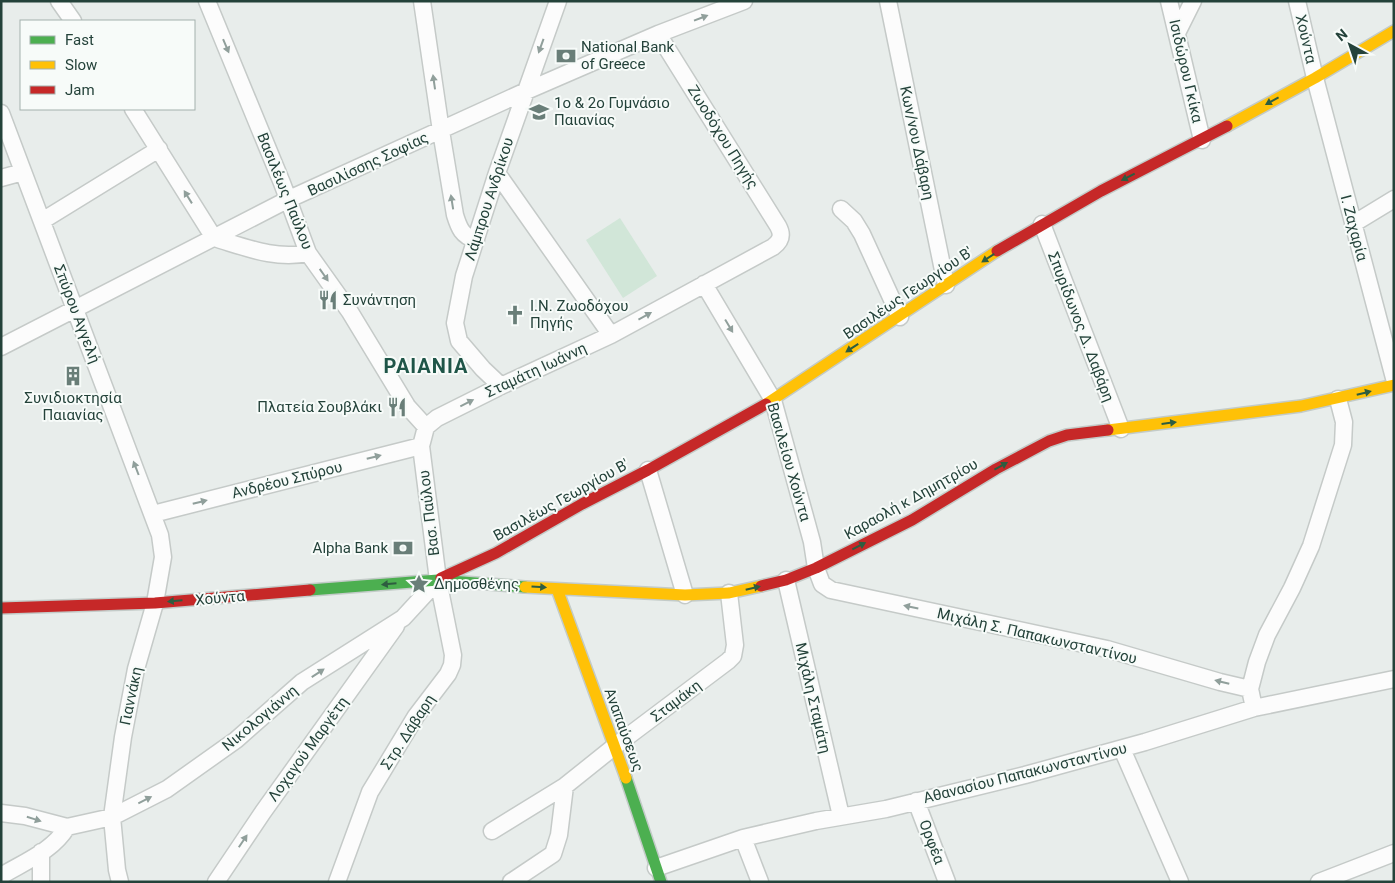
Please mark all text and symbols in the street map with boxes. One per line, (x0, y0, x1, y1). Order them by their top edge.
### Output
street label: Χούντα (1292, 13, 1320, 66)
one-way arrow (694, 14, 709, 22)
street label: Ισιδώρου Γκίκα (1165, 18, 1207, 125)
legend (20, 20, 195, 110)
north arrow (1325, 20, 1375, 70)
text: N (1333, 26, 1351, 44)
text: Fast (65, 31, 94, 49)
place label: National Bank of Greece (581, 38, 675, 73)
one-way arrow (222, 39, 230, 53)
one-way arrow (537, 39, 544, 54)
bank icon: National Bank of Greece (555, 45, 577, 67)
text: Slow (65, 56, 97, 74)
one-way arrow (430, 74, 438, 90)
text: Jam (65, 81, 95, 99)
street label: Ζωοδόχου Πηγής (684, 82, 762, 192)
street label: Κων/νου Δάβαρη (896, 84, 938, 202)
place label: 1ο & 2ο Γυμνάσιο Παιανίας (554, 94, 670, 129)
one-way arrow (1265, 97, 1279, 105)
school or university icon: 1ο & 2ο Γυμνάσιο Παιανίας (528, 101, 550, 123)
street label: Βασιλίσσης Σοφίας (305, 128, 431, 200)
street label: Βασιλέως Παύλου (253, 130, 317, 252)
street label: Λάμπρου Ανδρίκου (461, 135, 517, 263)
one-way arrow (1121, 173, 1136, 181)
one-way arrow (184, 190, 193, 204)
one-way arrow (448, 193, 456, 209)
street label: Ι. Ζαχαρία (1337, 193, 1372, 264)
street label: Βασιλέως Γεωργίου Β' (840, 243, 976, 343)
street label: Σπυρίδωνος Δ. Δαβάρη (1044, 250, 1118, 404)
one-way arrow (981, 253, 994, 263)
street label: Σπύρου Αγγελή (50, 262, 104, 366)
one-way arrow (319, 268, 329, 282)
restaurant icon: Συνάντηση (317, 289, 339, 311)
place label: Συνάντηση (343, 291, 416, 309)
place label: Ι.Ν. Ζωοδόχου Πηγής (530, 297, 628, 332)
church icon: Ι.Ν. Ζωοδόχου Πηγής (504, 304, 526, 326)
one-way arrow (638, 312, 652, 320)
one-way arrow (724, 319, 733, 332)
street label: Σταμάτη Ιωάννη (482, 339, 590, 401)
one-way arrow (846, 343, 859, 353)
district label: PAIANIA (384, 354, 468, 378)
building icon: Συνιδιοκτησία Παιανίας (62, 365, 84, 387)
place label: Συνιδιοκτησία Παιανίας (24, 389, 122, 424)
one-way arrow (1357, 389, 1372, 397)
restaurant icon: Πλατεία Σουβλάκι (386, 396, 408, 418)
place label: Πλατεία Σουβλάκι (257, 398, 382, 416)
one-way arrow (460, 398, 475, 407)
street label: Βασιλείου Χούντα (763, 401, 815, 524)
one-way arrow (1161, 419, 1177, 427)
one-way arrow (367, 453, 382, 461)
street label: Βασιλέως Γεωργίου Β' (490, 455, 632, 545)
street label: Καραολή κ Δημητρίου (841, 455, 981, 543)
street label: Ανδρέου Σπύρου (230, 458, 344, 502)
one-way arrow (132, 461, 139, 476)
one-way arrow (994, 462, 1008, 471)
street label: Βασ. Παύλου (415, 469, 443, 557)
one-way arrow (193, 498, 208, 506)
bank icon: Alpha Bank (392, 537, 414, 559)
place label: Alpha Bank (313, 539, 388, 557)
one-way arrow (852, 542, 867, 550)
place icon: Δημοσθένης (408, 573, 430, 595)
place label: Δημοσθένης (434, 575, 519, 593)
one-way arrow (381, 580, 397, 588)
one-way arrow (531, 584, 547, 592)
one-way arrow (745, 584, 760, 592)
street label: Χούντα (195, 587, 246, 609)
one-way arrow (167, 598, 183, 606)
one-way arrow (904, 603, 919, 611)
street label: Μιχάλη Σ. Παπακωνσταντίνου (935, 604, 1139, 668)
street label: Μιχάλη Σταμάτη (791, 641, 835, 755)
street label: Γιαννάκη (116, 665, 146, 727)
one-way arrow (311, 668, 324, 677)
street label: Σταμάκη (647, 676, 705, 726)
one-way arrow (1215, 678, 1230, 686)
street label: Νικολογιάννη (219, 681, 301, 755)
street label: Αναπαύσεως (601, 686, 647, 774)
street label: Στρ. Δάβαρη (377, 691, 439, 773)
street label: Λοχαγού Μαργέτη (264, 693, 352, 805)
street label: Αθανασίου Παπακωνσταντίνου (921, 739, 1129, 807)
one-way arrow (138, 796, 152, 804)
one-way arrow (27, 815, 42, 823)
street label: Ορφέα (915, 817, 949, 867)
one-way arrow (238, 835, 248, 848)

